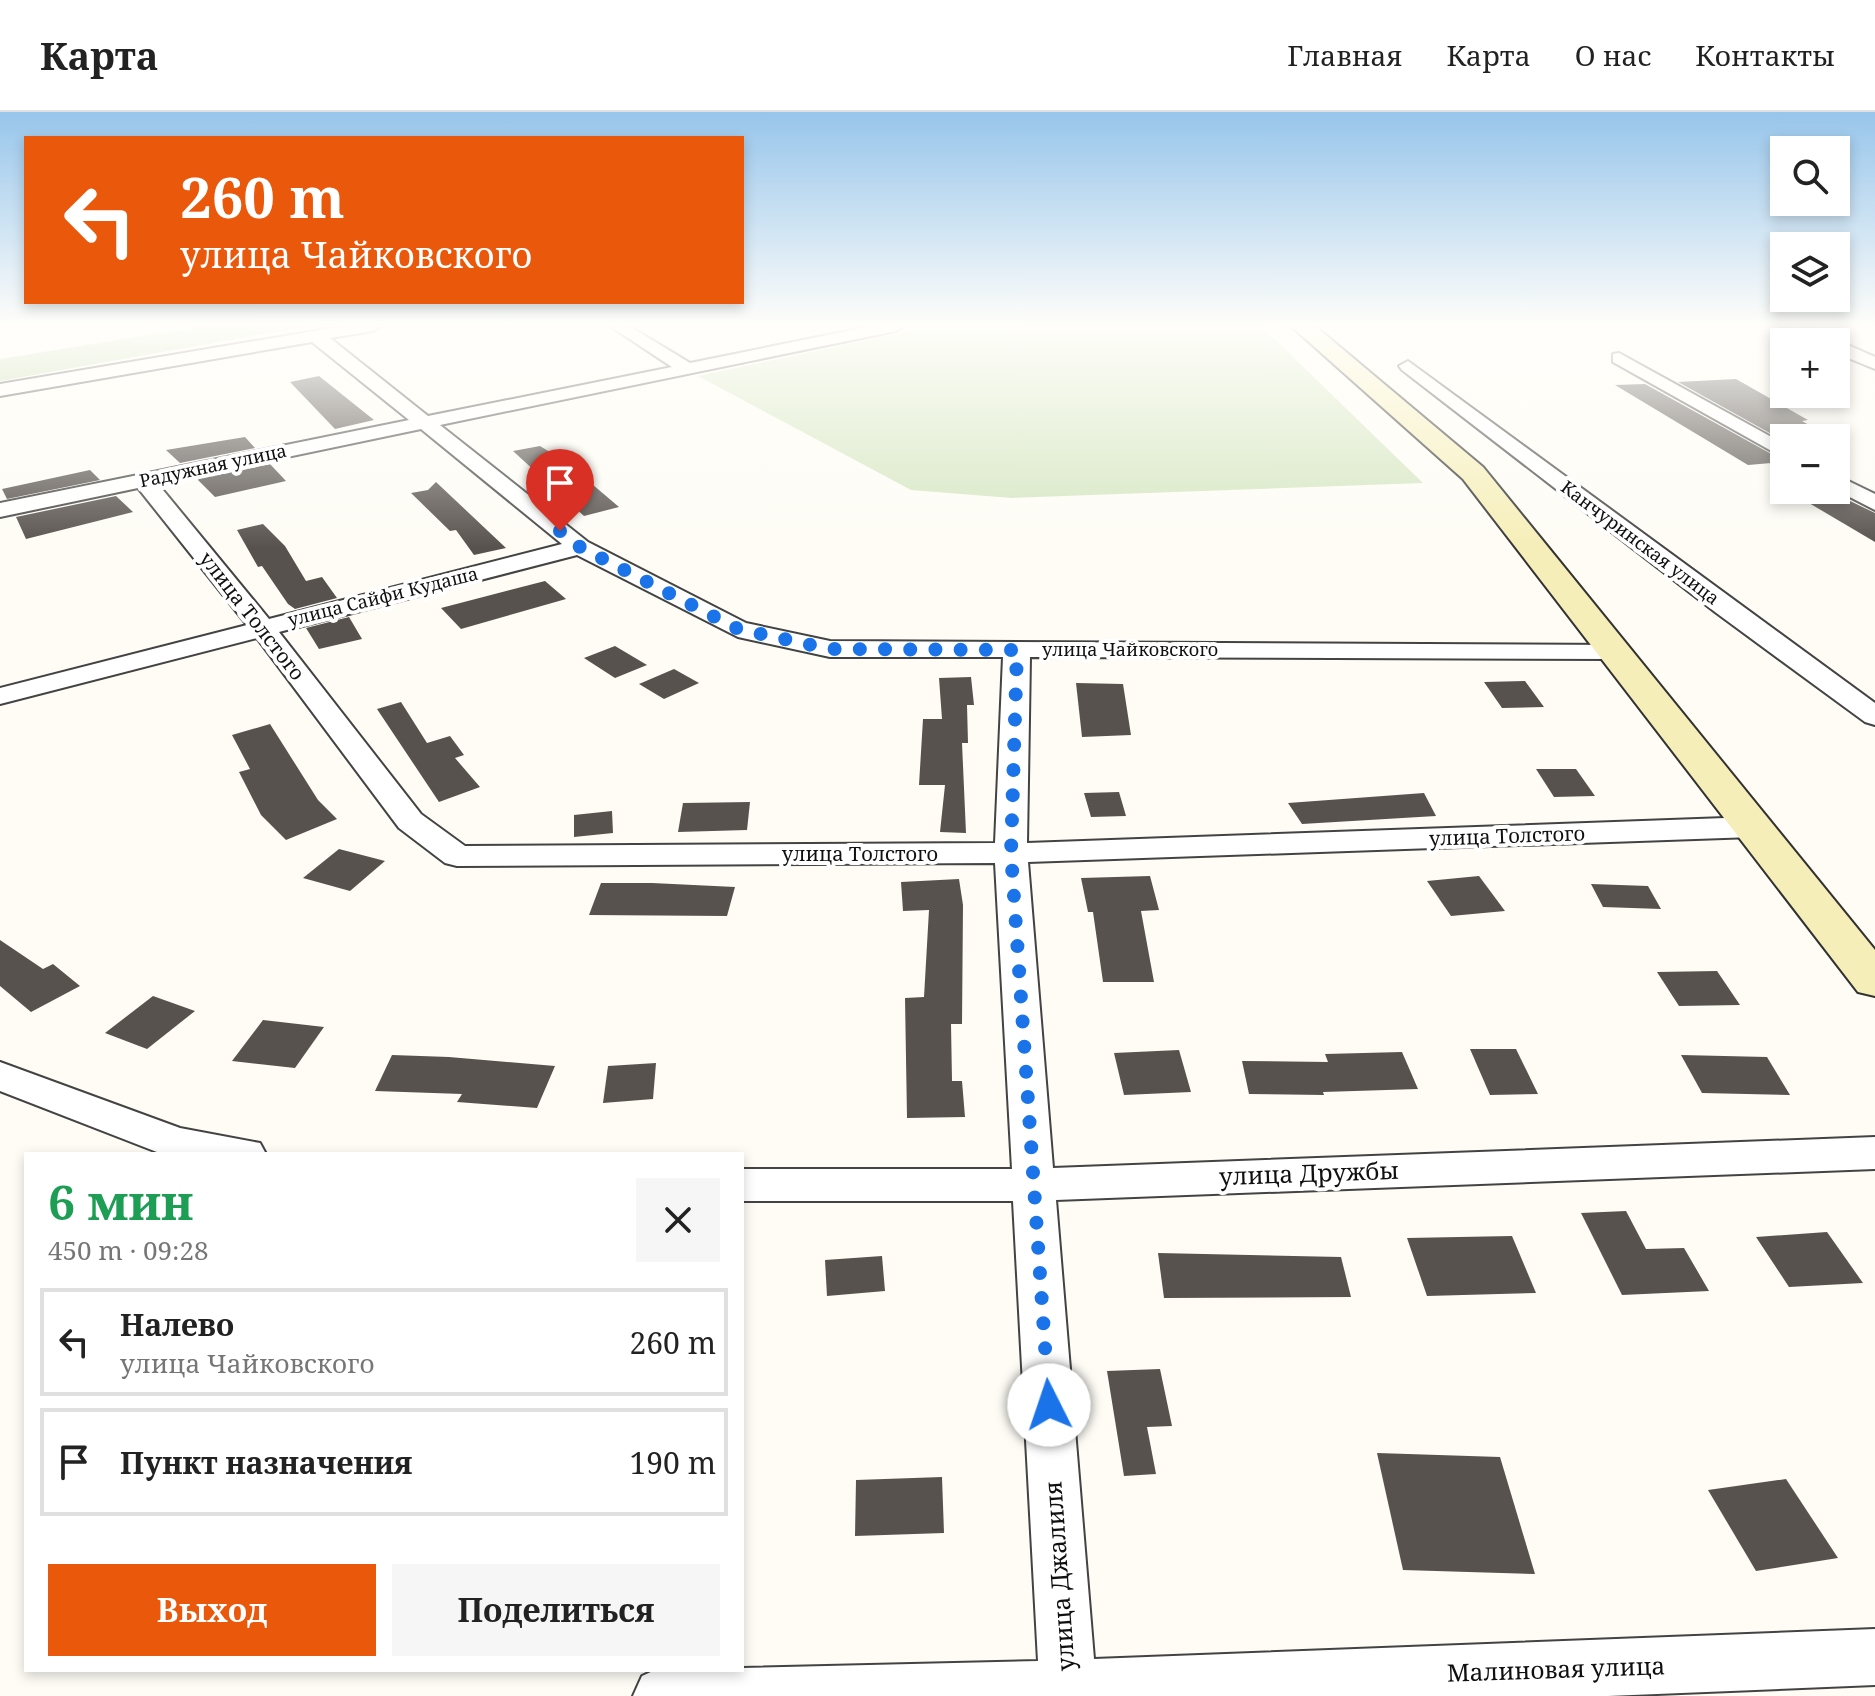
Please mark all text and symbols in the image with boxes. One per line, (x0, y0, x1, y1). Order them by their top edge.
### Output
text: Карта (40, 29, 158, 81)
text: Главная (1287, 36, 1402, 74)
text: Карта (1446, 36, 1531, 74)
text: О нас (1575, 36, 1651, 74)
text: Контакты (1695, 36, 1835, 74)
map controls (1770, 136, 1850, 504)
button: search (1770, 136, 1850, 216)
text: 260 m (180, 158, 345, 234)
icon: left (48, 168, 152, 272)
text: улица Чайковского (180, 230, 532, 279)
button: layers (1770, 232, 1850, 312)
button: + (1770, 328, 1850, 408)
button: − (1770, 424, 1850, 504)
street label: Радужная улица (137, 438, 289, 492)
pin (526, 449, 594, 531)
icon: arrive (538, 461, 582, 505)
street label: Канчуринская улица (1556, 475, 1725, 610)
street label: улица Толстого (194, 546, 311, 686)
street label: улица Сайфи Кудаша (285, 561, 480, 631)
street label: улица Чайковского (1042, 637, 1218, 661)
street label: улица Толстого (1428, 819, 1586, 852)
street label: улица Толстого (782, 840, 938, 867)
street label: улица Дружбы (1218, 1153, 1399, 1192)
text: 6 мин (48, 1169, 193, 1234)
button: close (636, 1178, 720, 1262)
text: 450 m · 09:28 (48, 1232, 209, 1268)
text: Налево (120, 1304, 234, 1345)
icon: left (52, 1320, 96, 1364)
text: 260 m (630, 1322, 716, 1363)
text: улица Чайковского (120, 1345, 375, 1381)
position arrow (1007, 1363, 1091, 1447)
icon: arrive (52, 1440, 96, 1484)
text: Пункт назначения (120, 1442, 412, 1483)
text: 190 m (630, 1442, 716, 1483)
street label: улица Джалиля (1035, 1480, 1082, 1672)
button: Выход (48, 1564, 376, 1656)
button: Поделиться (392, 1564, 720, 1656)
street label: Малиновая улица (1446, 1648, 1666, 1689)

